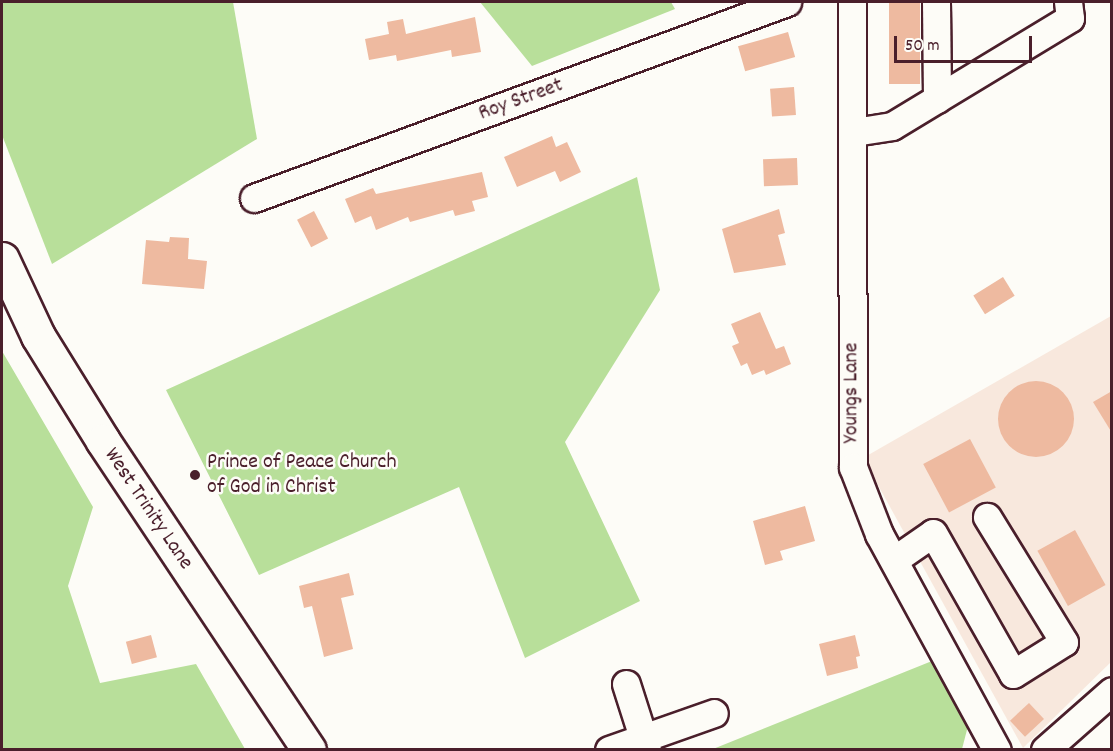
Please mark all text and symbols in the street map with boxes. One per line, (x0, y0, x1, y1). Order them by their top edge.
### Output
scale bar (897, 24, 1035, 62)
text: 50 m (905, 34, 940, 59)
street label: Roy Street (475, 73, 567, 127)
street label: Youngs Lane (839, 343, 865, 443)
street label: West Trinity Lane (98, 443, 198, 575)
place label: Prince of Peace Church of God in Christ (207, 449, 397, 500)
marker: Prince of Peace Church of God in Christ (188, 468, 202, 482)

